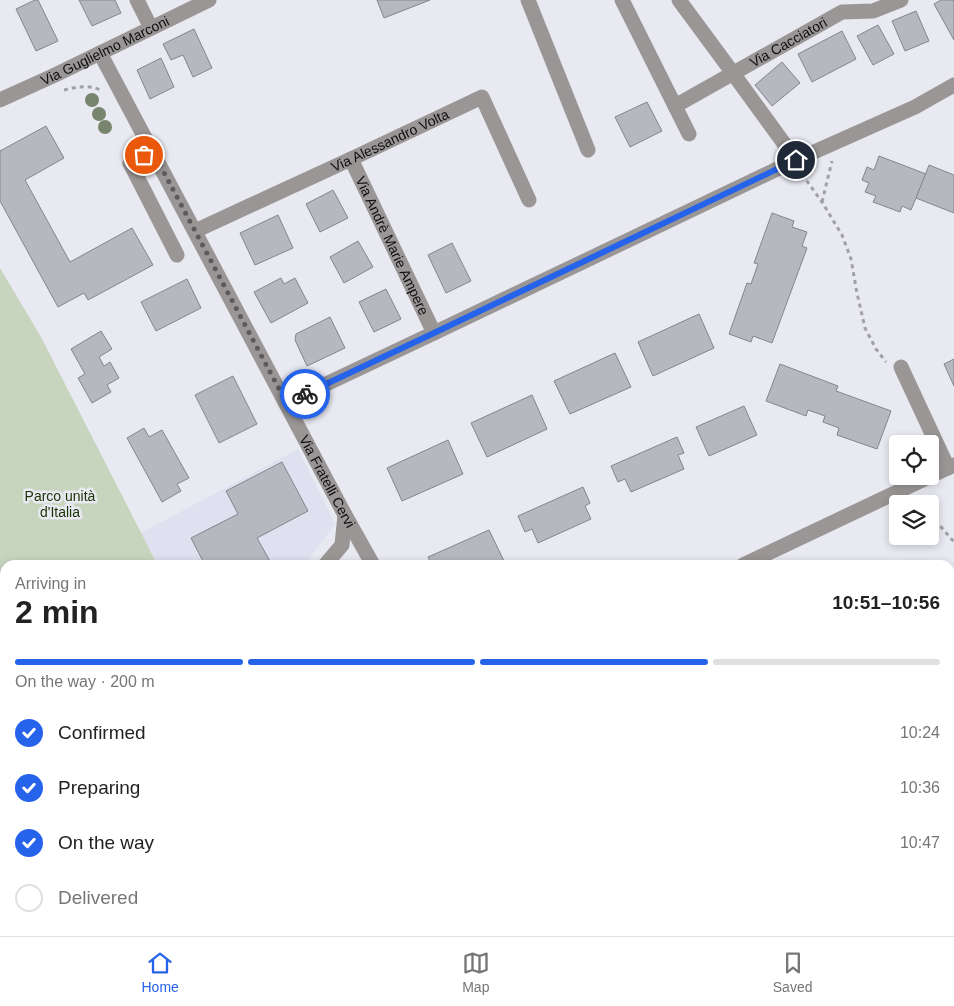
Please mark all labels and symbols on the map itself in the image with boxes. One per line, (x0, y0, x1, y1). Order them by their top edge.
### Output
street label: Via Guglielmo Marconi (38, 13, 172, 88)
street label: Via Cacciatori (747, 14, 830, 70)
street label: Via Alessandro Volta (329, 106, 452, 175)
pin (123, 134, 165, 176)
pin (775, 139, 817, 181)
street label: Via Andrè Marie Ampere (352, 174, 432, 318)
courier (280, 369, 330, 419)
street label: Via Fratelli Cervi (296, 432, 359, 531)
park label: Parco unità d'Italia (25, 488, 96, 520)

